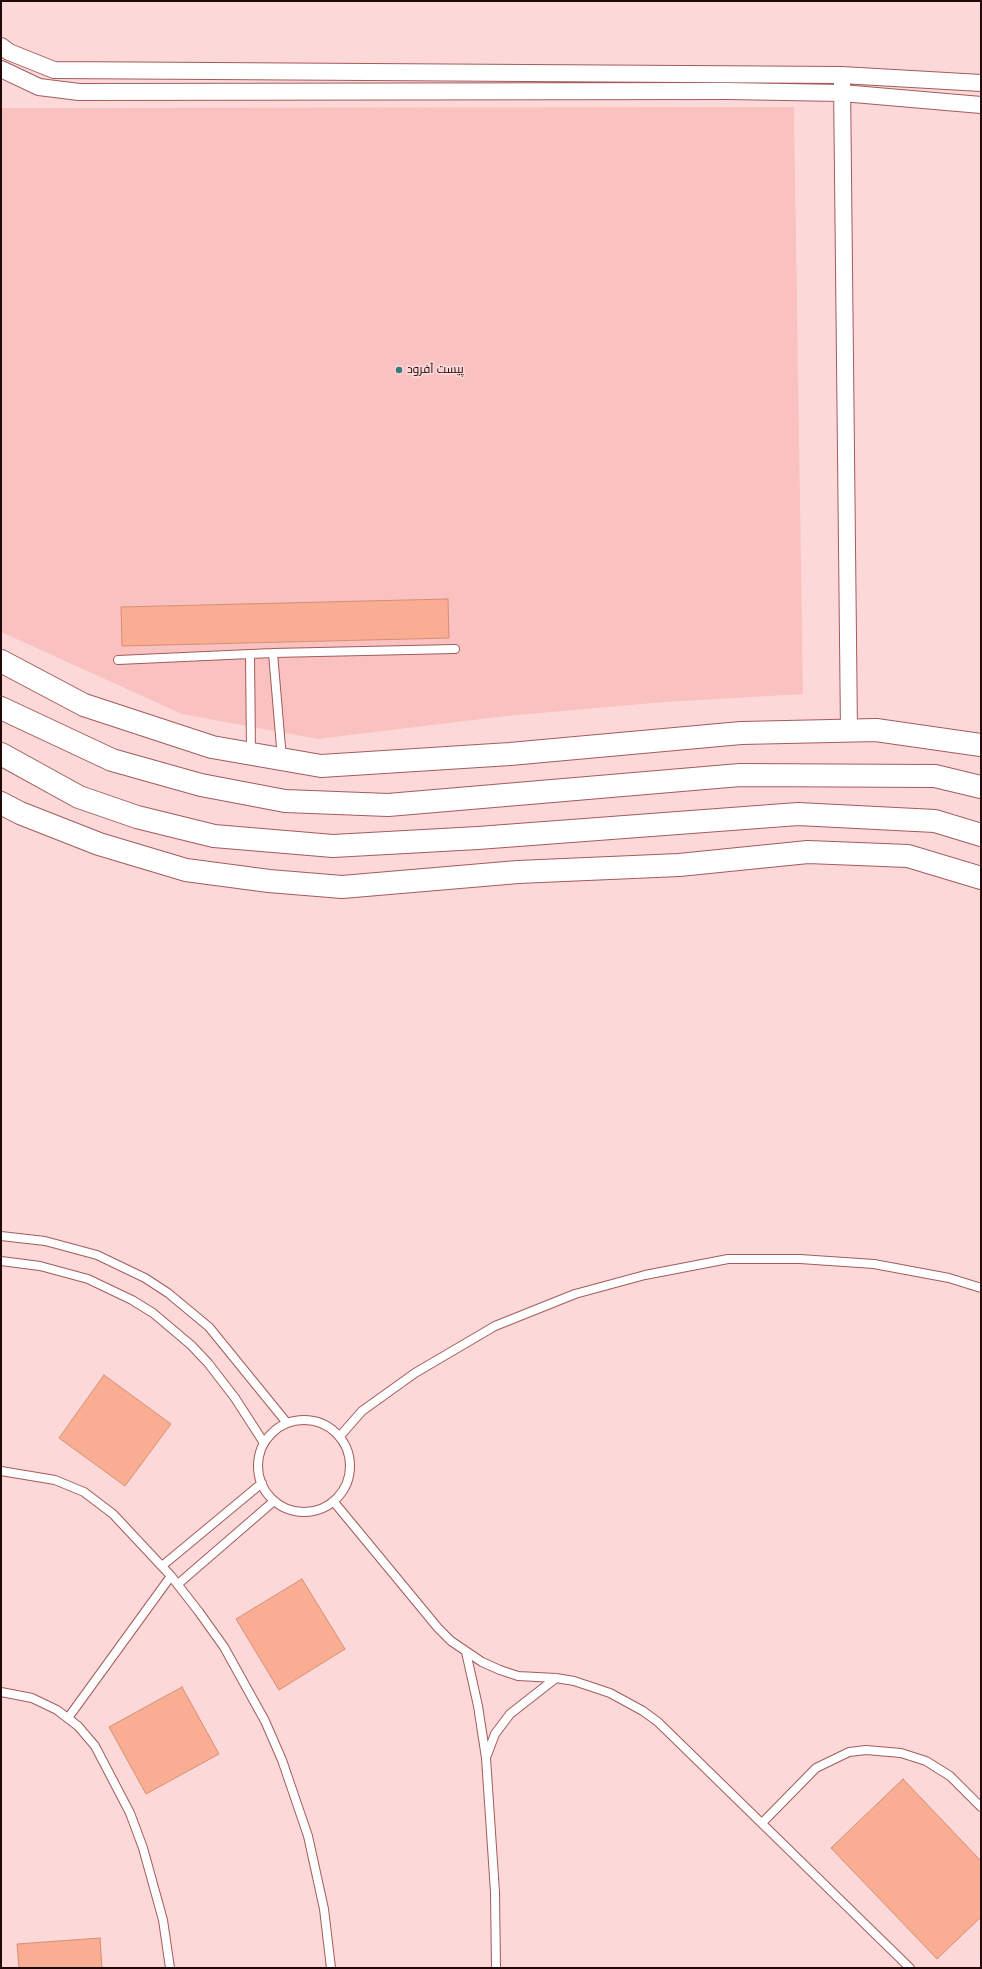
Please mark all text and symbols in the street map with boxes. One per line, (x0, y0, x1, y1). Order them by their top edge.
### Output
place label: پیست آفرود (407, 363, 464, 377)
marker: پیست آفرود (394, 365, 404, 375)

